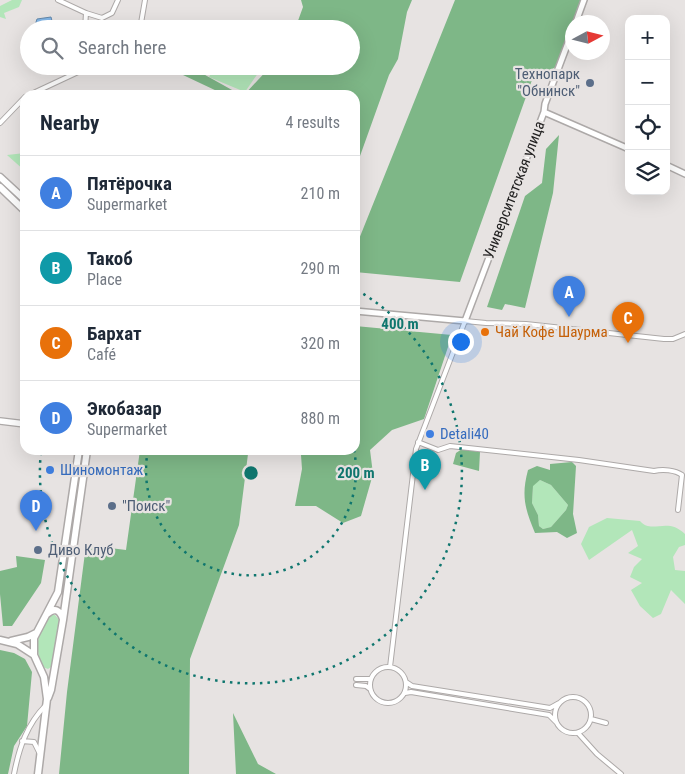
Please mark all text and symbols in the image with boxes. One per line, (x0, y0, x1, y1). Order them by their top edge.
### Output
north arrow (565, 15, 610, 60)
map controls (625, 15, 670, 195)
button: + (625, 15, 670, 60)
search box (20, 20, 360, 75)
icon: search (38, 34, 66, 62)
text: Search here (78, 36, 166, 59)
button: − (625, 60, 670, 105)
place label: Технопарк "Обнинск" (515, 65, 580, 100)
marker: Технопарк "Обнинск" (584, 77, 596, 89)
button: locate (625, 105, 670, 150)
text: Nearby (40, 111, 99, 135)
text: 4 results (285, 113, 340, 132)
street label: Университетская улица (479, 119, 549, 261)
button: layers (625, 150, 670, 195)
text: Пятёрочка (87, 172, 172, 195)
text: A (51, 184, 61, 203)
text: 210 m (301, 184, 340, 203)
text: Supermarket (87, 195, 167, 214)
text: Такоб (87, 247, 133, 270)
text: B (52, 259, 60, 278)
text: 290 m (301, 259, 340, 278)
text: Place (87, 270, 122, 289)
pin: A (553, 276, 585, 317)
pin: C (612, 302, 644, 343)
text: 400 m (381, 315, 419, 333)
text: Бархат (87, 322, 142, 345)
place label: Чай Кофе Шаурма (495, 323, 608, 341)
marker: Чай Кофе Шаурма (479, 326, 491, 338)
your location (448, 329, 474, 355)
text: C (51, 334, 61, 353)
text: 320 m (301, 334, 340, 353)
text: Café (87, 345, 116, 364)
text: Экобазар (87, 397, 162, 420)
text: D (51, 409, 61, 428)
text: 880 m (301, 409, 340, 428)
text: Supermarket (87, 420, 167, 439)
place label: Detali40 (440, 425, 489, 443)
marker: Detali40 (424, 428, 436, 440)
pin: B (409, 449, 441, 490)
place label: Шиномонтаж (60, 461, 143, 479)
marker: Шиномонтаж (44, 464, 56, 476)
centre of rings (242, 464, 260, 482)
text: 200 m (337, 464, 375, 482)
pin: D (20, 490, 52, 531)
place label: "Поиск" (122, 497, 170, 515)
marker: "Поиск" (106, 500, 118, 512)
place label: Диво Клуб (48, 541, 114, 559)
marker: Диво Клуб (32, 544, 44, 556)

